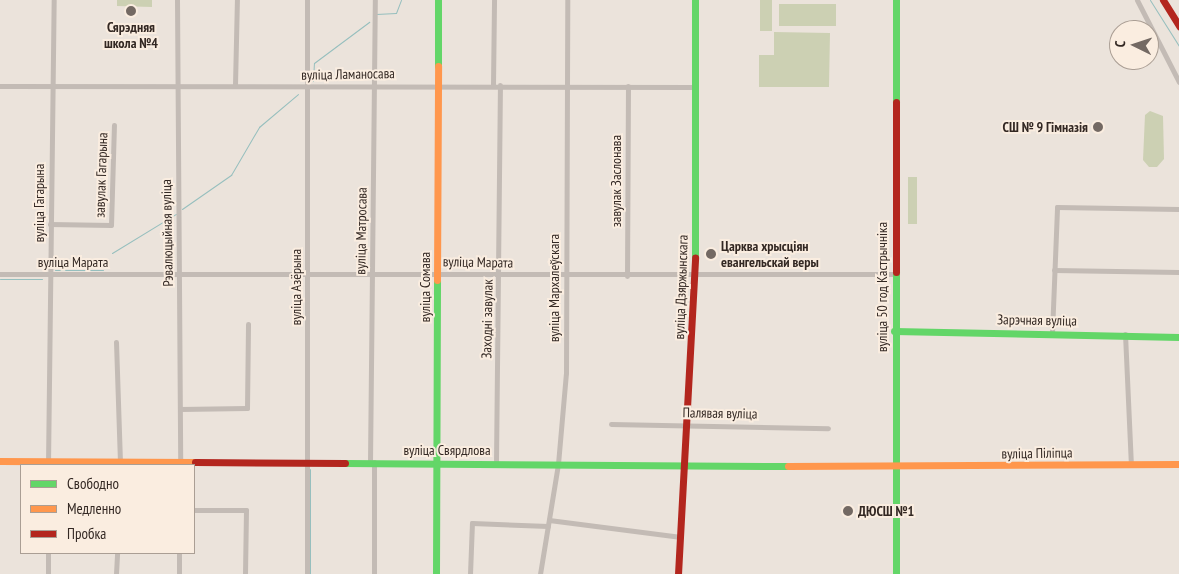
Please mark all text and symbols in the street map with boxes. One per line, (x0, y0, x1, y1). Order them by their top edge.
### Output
marker: Сярэдняя школа №4 (125, 5, 137, 17)
place label: Сярэдняя школа №4 (104, 19, 158, 52)
north arrow (1109, 20, 1159, 70)
text: С (1111, 40, 1129, 48)
street label: вуліца Ламаносава (301, 65, 395, 83)
place label: СШ № 9 Гімназія (1003, 119, 1088, 135)
marker: СШ № 9 Гімназія (1092, 121, 1104, 133)
street label: завулак Гагарына (91, 132, 111, 218)
street label: завулак Заслонава (608, 135, 624, 227)
street label: вуліца Гагарына (31, 164, 47, 242)
street label: Рэвалюцыйная вуліца (158, 179, 176, 287)
street label: вуліца Матросава (352, 187, 370, 275)
street label: вуліца 50 год Кастрычніка (874, 222, 890, 352)
street label: вуліца Мархалеўскага (546, 234, 562, 342)
street label: вуліца Дзяржынскага (671, 234, 691, 340)
place label: Царква хрысціян евангельскай веры (721, 238, 819, 270)
marker: Царква хрысціян евангельскай веры (705, 248, 717, 260)
street label: вуліца Азёрына (288, 249, 304, 325)
street label: вуліца Сомава (417, 252, 433, 322)
street label: вуліца Марата (443, 253, 513, 271)
street label: вуліца Марата (38, 254, 108, 270)
street label: Заходні завулак (478, 279, 496, 359)
street label: Зарэчная вуліца (997, 311, 1077, 329)
street label: Палявая вуліца (682, 404, 758, 422)
street label: вуліца Свярдлова (403, 442, 491, 458)
street label: вуліца Піліпца (1001, 444, 1073, 462)
legend (20, 464, 195, 554)
text: Свободно (67, 474, 119, 493)
text: Медленно (67, 499, 121, 518)
place label: ДЮСШ №1 (858, 503, 914, 519)
marker: ДЮСШ №1 (842, 505, 854, 517)
text: Пробка (67, 524, 106, 543)

